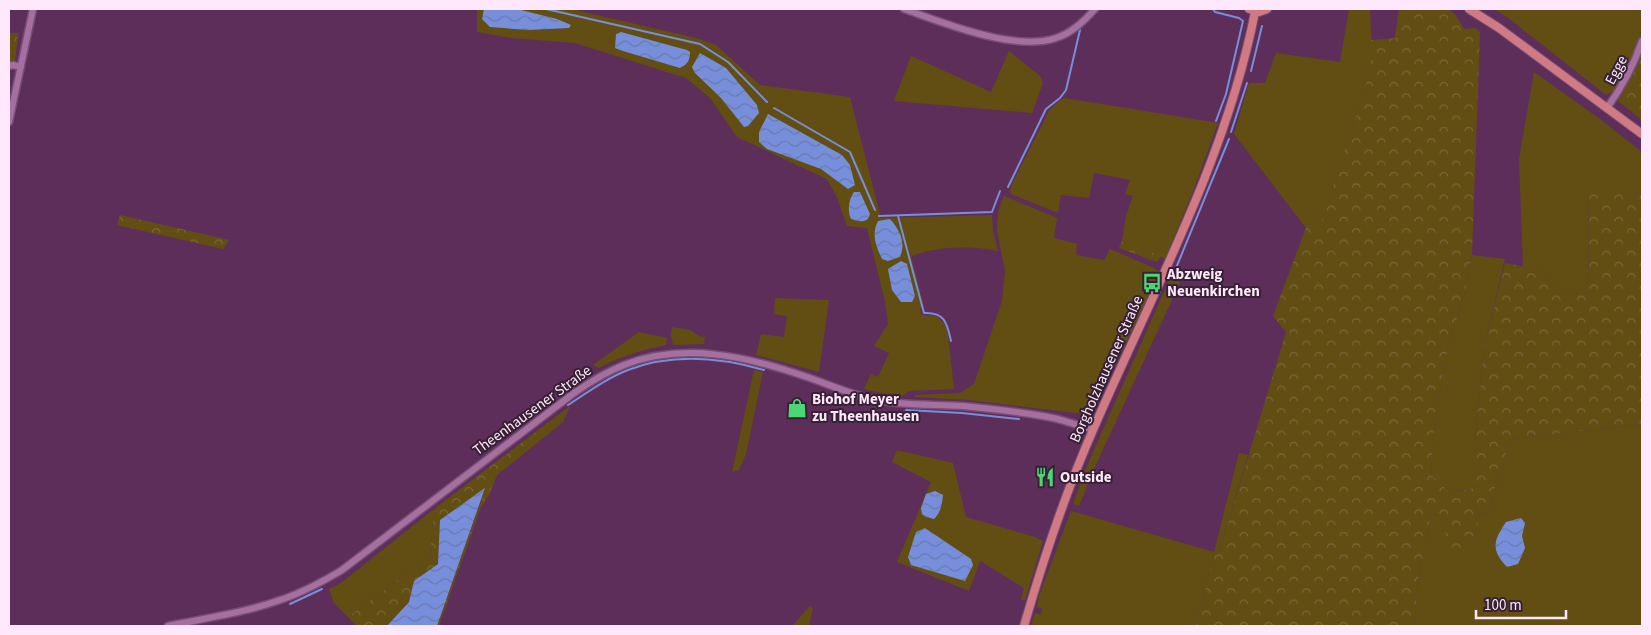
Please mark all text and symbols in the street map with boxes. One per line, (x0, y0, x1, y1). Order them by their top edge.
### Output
street label: Egge (1600, 52, 1633, 89)
place label: Abzweig Neuenkirchen (1166, 264, 1260, 302)
bus stop icon: Abzweig Neuenkirchen (1141, 272, 1163, 294)
street label: Borgholzhausener Straße (1065, 292, 1148, 446)
street label: Theenhausener Straße (469, 360, 596, 461)
place label: Biohof Meyer zu Theenhausen (812, 389, 919, 427)
shop icon: Biohof Meyer zu Theenhausen (786, 397, 808, 419)
restaurant icon: Outside (1034, 466, 1056, 488)
place label: Outside (1060, 467, 1112, 488)
scale bar (1476, 588, 1566, 620)
text: 100 m (1484, 595, 1522, 616)

